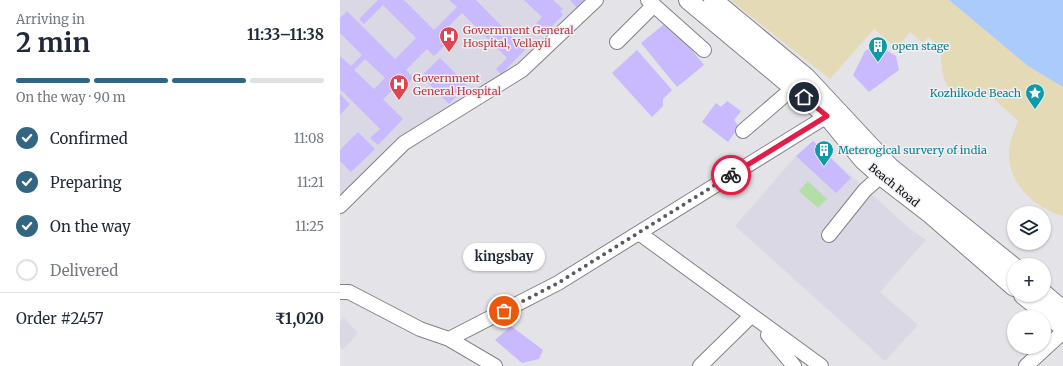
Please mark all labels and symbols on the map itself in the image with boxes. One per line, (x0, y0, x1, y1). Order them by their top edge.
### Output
place label: Government General Hospital, Vellayil (463, 23, 574, 50)
hospital icon: Government General Hospital, Vellayil (438, 25, 460, 53)
building icon: open stage (867, 35, 889, 63)
place label: open stage (892, 39, 949, 53)
place label: Government General Hospital (413, 71, 502, 98)
hospital icon: Government General Hospital (388, 73, 410, 101)
pin (787, 80, 821, 114)
place icon: Kozhikode Beach (1024, 82, 1046, 110)
place label: Kozhikode Beach (930, 86, 1022, 100)
building icon: Meterogical survery of india (813, 139, 835, 167)
place label: Meterogical survery of india (838, 143, 987, 157)
courier (711, 155, 751, 195)
street label: Beach Road (866, 160, 923, 210)
callout: kingsbay (463, 243, 545, 271)
pin (487, 294, 521, 328)

